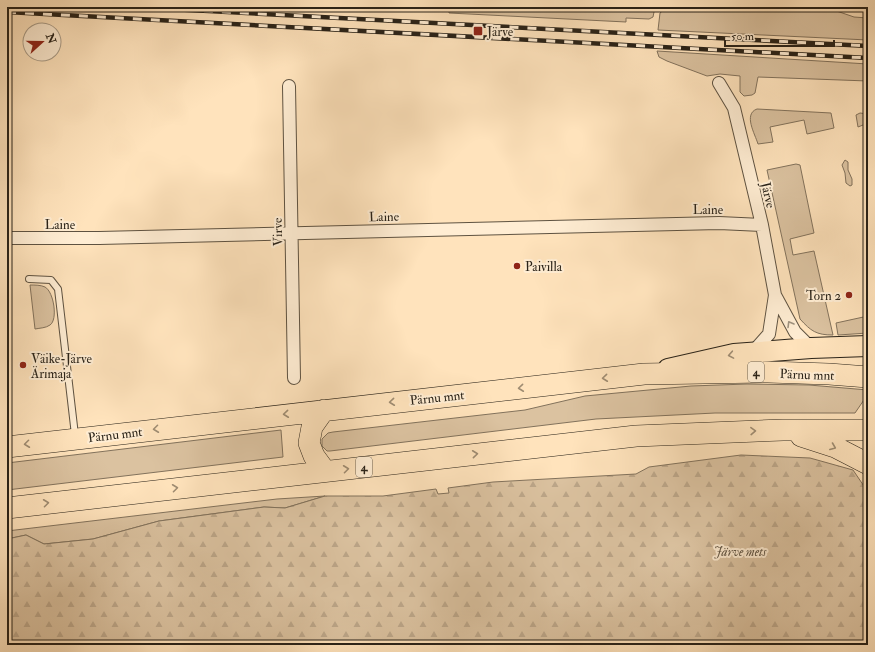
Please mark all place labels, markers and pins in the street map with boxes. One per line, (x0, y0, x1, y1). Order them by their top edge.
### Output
place label: Järve (486, 24, 514, 40)
marker: Järve (472, 25, 484, 37)
place label: Paivilla (525, 259, 563, 275)
marker: Paivilla (512, 261, 522, 271)
place label: Torn 2 (806, 288, 841, 304)
marker: Torn 2 (844, 290, 854, 300)
place label: Väike-Järve Ärimaja (30, 351, 92, 382)
marker: Väike-Järve Ärimaja (18, 360, 28, 370)

